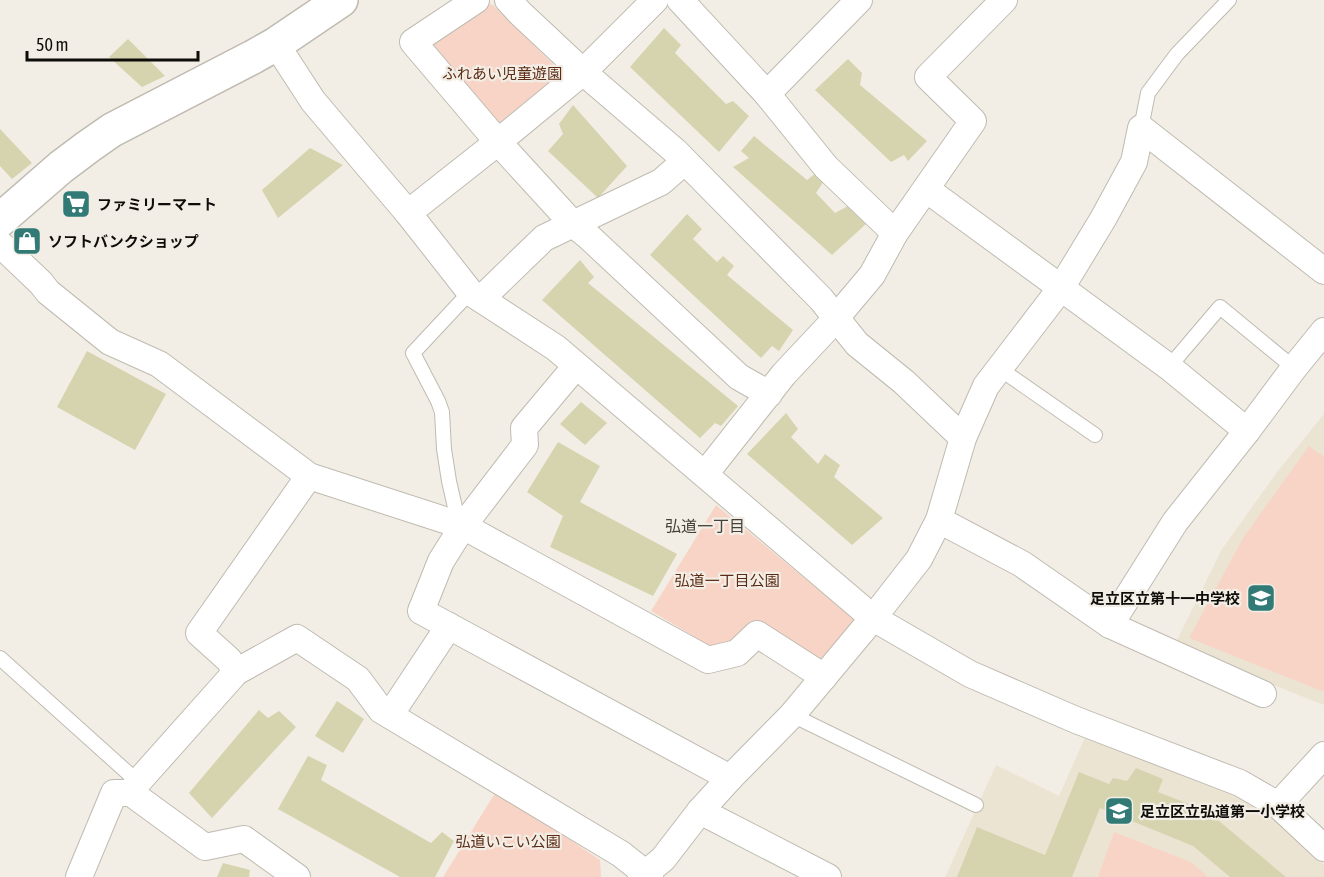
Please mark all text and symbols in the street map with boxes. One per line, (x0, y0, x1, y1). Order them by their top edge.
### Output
scale bar (27, 24, 198, 62)
text: 50 m (36, 34, 68, 55)
park label: ふれあい児童遊園 (442, 65, 562, 82)
supermarket icon: ファミリーマート (60, 188, 92, 220)
place label: ファミリーマート (97, 196, 217, 213)
shop icon: ソフトバンクショップ (11, 225, 43, 257)
place label: ソフトバンクショップ (48, 233, 199, 250)
district label: 弘道一丁目 (665, 517, 745, 535)
park label: 弘道一丁目公園 (674, 572, 780, 589)
school or university icon: 足立区立第十一中学校 (1245, 582, 1277, 614)
place label: 足立区立第十一中学校 (1090, 590, 1240, 607)
school or university icon: 足立区立弘道第一小学校 (1103, 795, 1135, 827)
place label: 足立区立弘道第一小学校 (1140, 803, 1305, 820)
park label: 弘道いこい公園 (455, 833, 561, 850)

